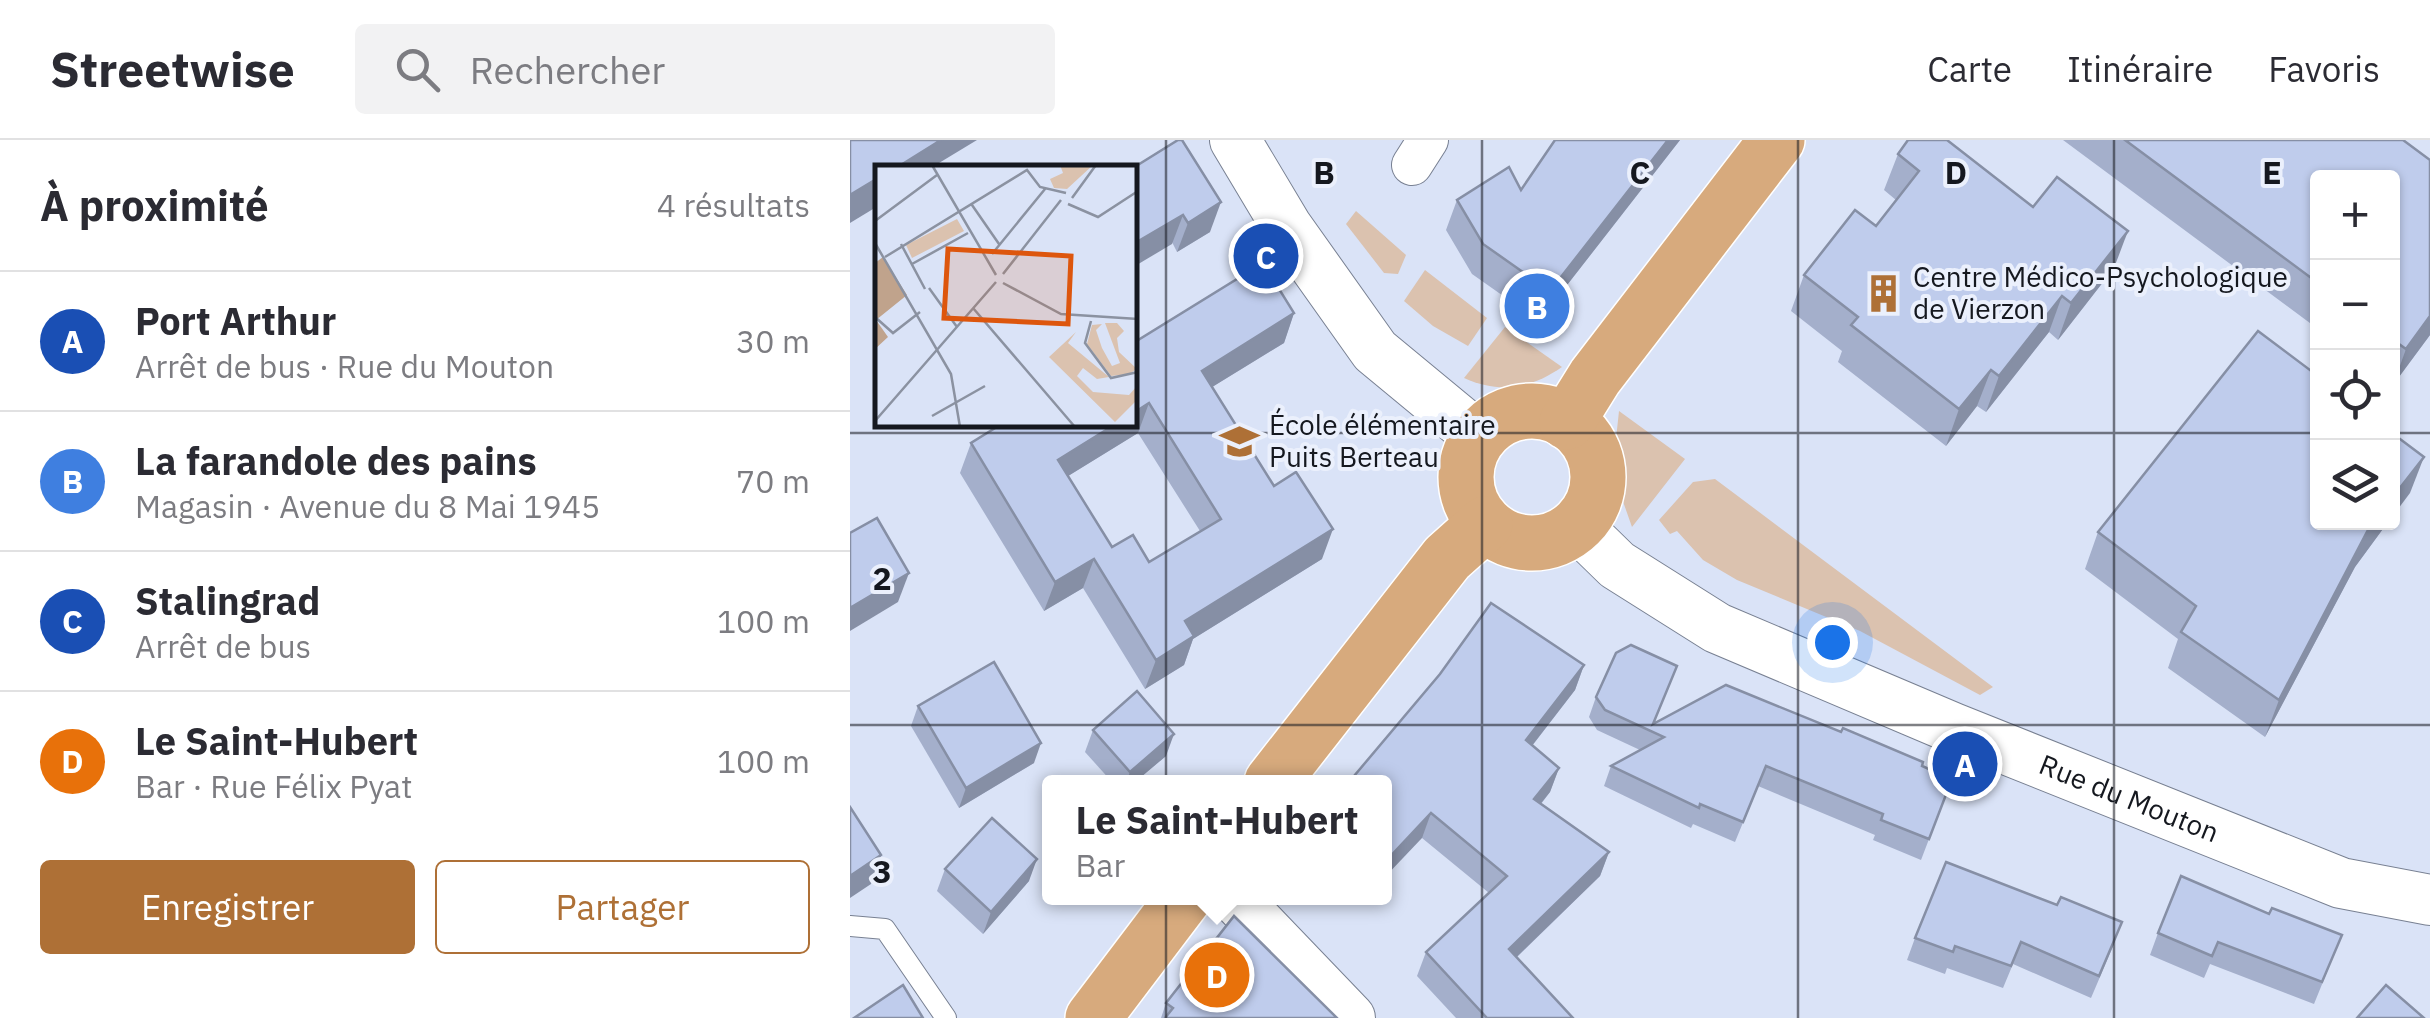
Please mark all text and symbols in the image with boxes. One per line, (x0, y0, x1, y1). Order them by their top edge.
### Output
search box (355, 24, 1055, 114)
text: Streetwise (50, 38, 295, 100)
icon: search (390, 42, 445, 97)
text: Rechercher (470, 45, 665, 94)
text: Carte (1927, 46, 2012, 92)
text: Itinéraire (2067, 46, 2213, 92)
text: Favoris (2268, 46, 2380, 92)
text: B (1313, 151, 1335, 193)
text: C (1630, 151, 1650, 193)
text: D (1945, 151, 1967, 193)
text: E (2262, 151, 2282, 193)
inset map (875, 165, 1138, 428)
map controls (2310, 170, 2400, 530)
button: + (2310, 170, 2400, 260)
text: À proximité (40, 178, 269, 233)
text: 4 résultats (657, 184, 810, 226)
pin: C (1234, 218, 1298, 294)
place label: Centre Médico-Psychologique de Vierzon (1913, 258, 2288, 327)
button: − (2310, 260, 2400, 350)
pin: B (1504, 268, 1570, 344)
building icon: Centre Médico-Psychologique de Vierzon (1862, 272, 1904, 314)
text: Port Arthur (135, 296, 336, 345)
text: A (62, 320, 83, 362)
text: 30 m (736, 320, 810, 362)
text: Arrêt de bus · Rue du Mouton (135, 345, 554, 387)
button: locate (2310, 350, 2400, 440)
place label: École élémentaire Puits Berteau (1269, 406, 1496, 475)
school or university icon: École élémentaire Puits Berteau (1218, 420, 1260, 462)
text: La farandole des pains (135, 436, 537, 485)
button: layers (2310, 440, 2400, 530)
text: B (62, 460, 83, 502)
text: 70 m (736, 460, 810, 502)
text: Magasin · Avenue du 8 Mai 1945 (135, 485, 600, 527)
text: 2 (872, 557, 892, 599)
text: Stalingrad (135, 576, 320, 625)
text: C (62, 600, 83, 642)
text: 100 m (717, 600, 810, 642)
your location (1807, 617, 1858, 668)
text: Arrêt de bus (135, 625, 311, 667)
text: Le Saint-Hubert (135, 716, 418, 765)
pin: A (1932, 726, 1998, 802)
text: D (61, 740, 84, 782)
text: 100 m (717, 740, 810, 782)
street label: Rue du Mouton (2034, 745, 2224, 850)
text: Bar · Rue Félix Pyat (135, 765, 412, 807)
popup (1042, 775, 1392, 905)
text: Le Saint-Hubert (1075, 795, 1359, 844)
text: Bar (1075, 844, 1125, 886)
text: 3 (872, 850, 892, 892)
button: Enregistrer (40, 860, 415, 954)
button: Partager (435, 860, 810, 954)
pin: D (1184, 938, 1250, 1012)

